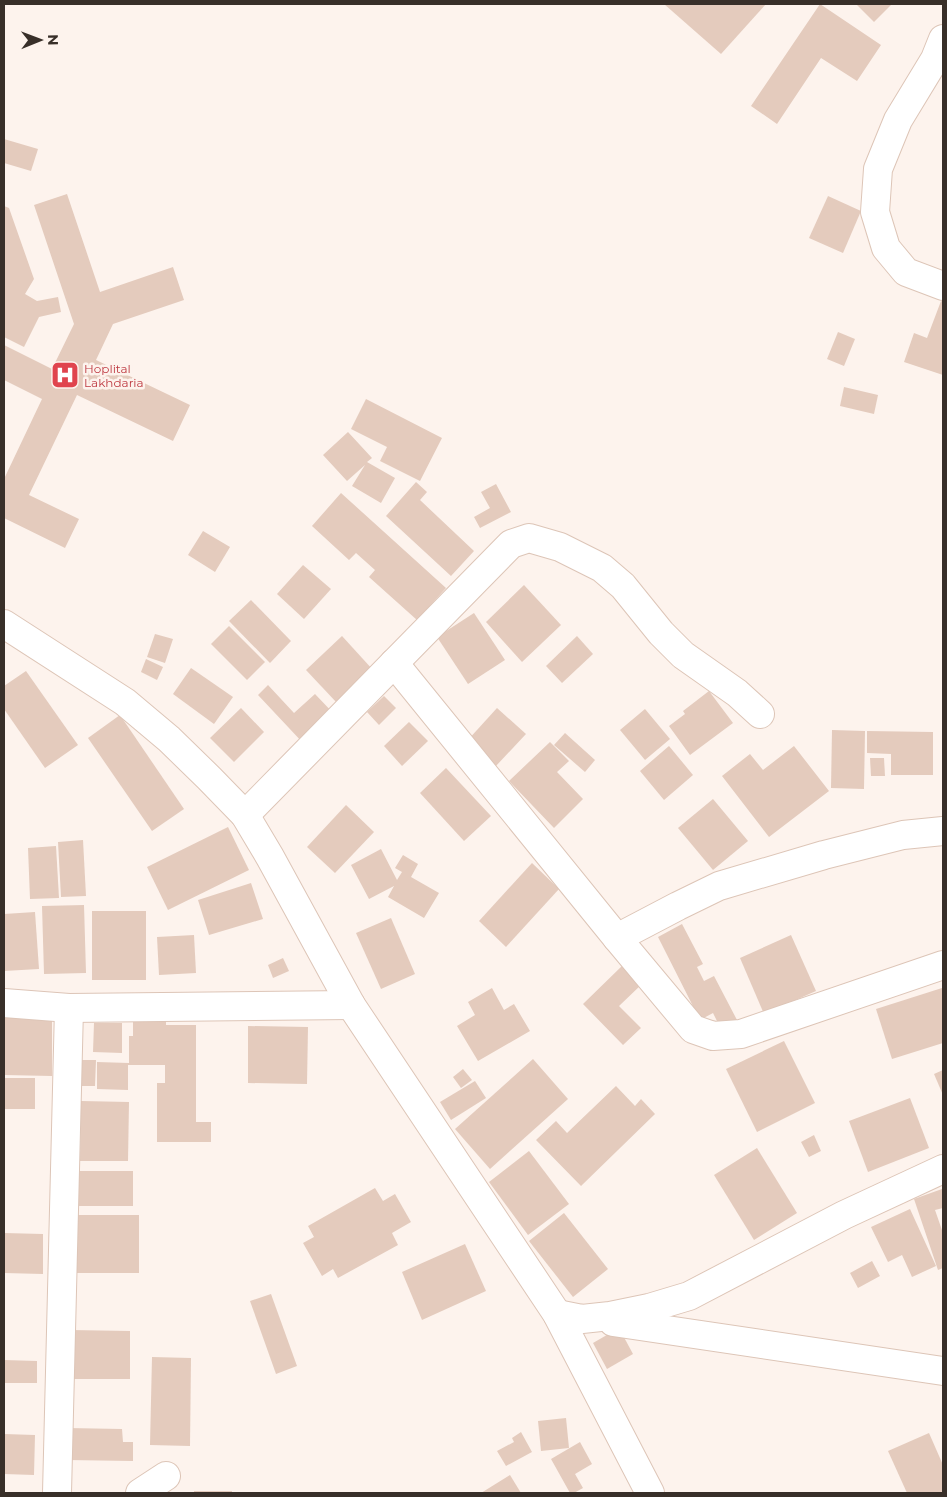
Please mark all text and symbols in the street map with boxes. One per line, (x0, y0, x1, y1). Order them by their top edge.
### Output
north arrow (15, 15, 65, 65)
text: N (44, 34, 62, 46)
hospital icon: Hoplital Lakhdaria (50, 360, 80, 390)
place label: Hoplital Lakhdaria (84, 361, 144, 390)

